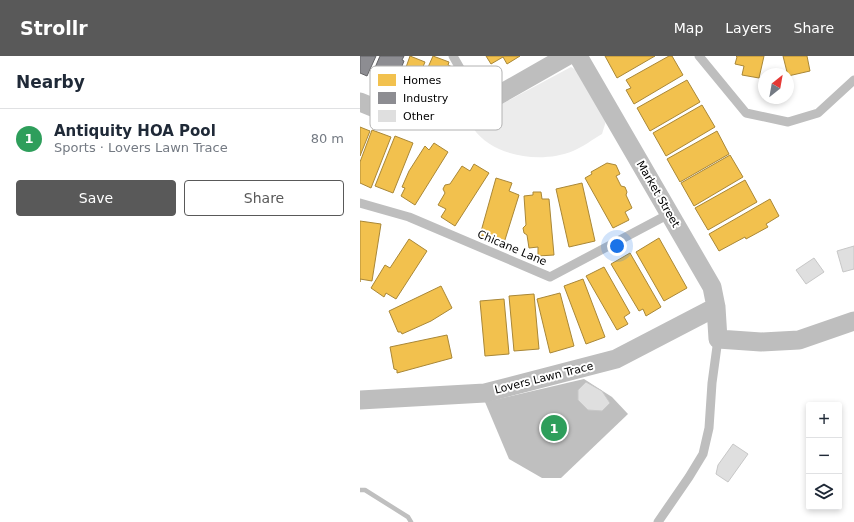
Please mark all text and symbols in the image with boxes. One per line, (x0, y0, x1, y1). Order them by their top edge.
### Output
text: Strollr (20, 17, 88, 39)
text: Map (674, 20, 703, 36)
text: Layers (725, 20, 772, 36)
text: Share (794, 20, 834, 36)
legend (370, 66, 502, 130)
north arrow (758, 68, 794, 104)
text: Nearby (16, 72, 85, 92)
text: Homes (403, 74, 441, 87)
text: Industry (403, 92, 449, 105)
text: Other (403, 110, 435, 123)
text: Antiquity HOA Pool (54, 122, 216, 140)
text: 1 (24, 131, 34, 146)
text: 80 m (311, 131, 344, 146)
text: Sports · Lovers Lawn Trace (54, 140, 228, 155)
street label: Market Street (634, 158, 683, 230)
button: Save (16, 180, 176, 216)
button: Share (184, 180, 344, 216)
street label: Chicane Lane (475, 227, 549, 269)
your location (607, 236, 627, 256)
street label: Lovers Lawn Trace (493, 359, 595, 397)
map controls (806, 402, 842, 510)
button: + (806, 402, 842, 438)
pin: 1 (541, 413, 567, 443)
button: − (806, 438, 842, 474)
button: layers (806, 474, 842, 510)

